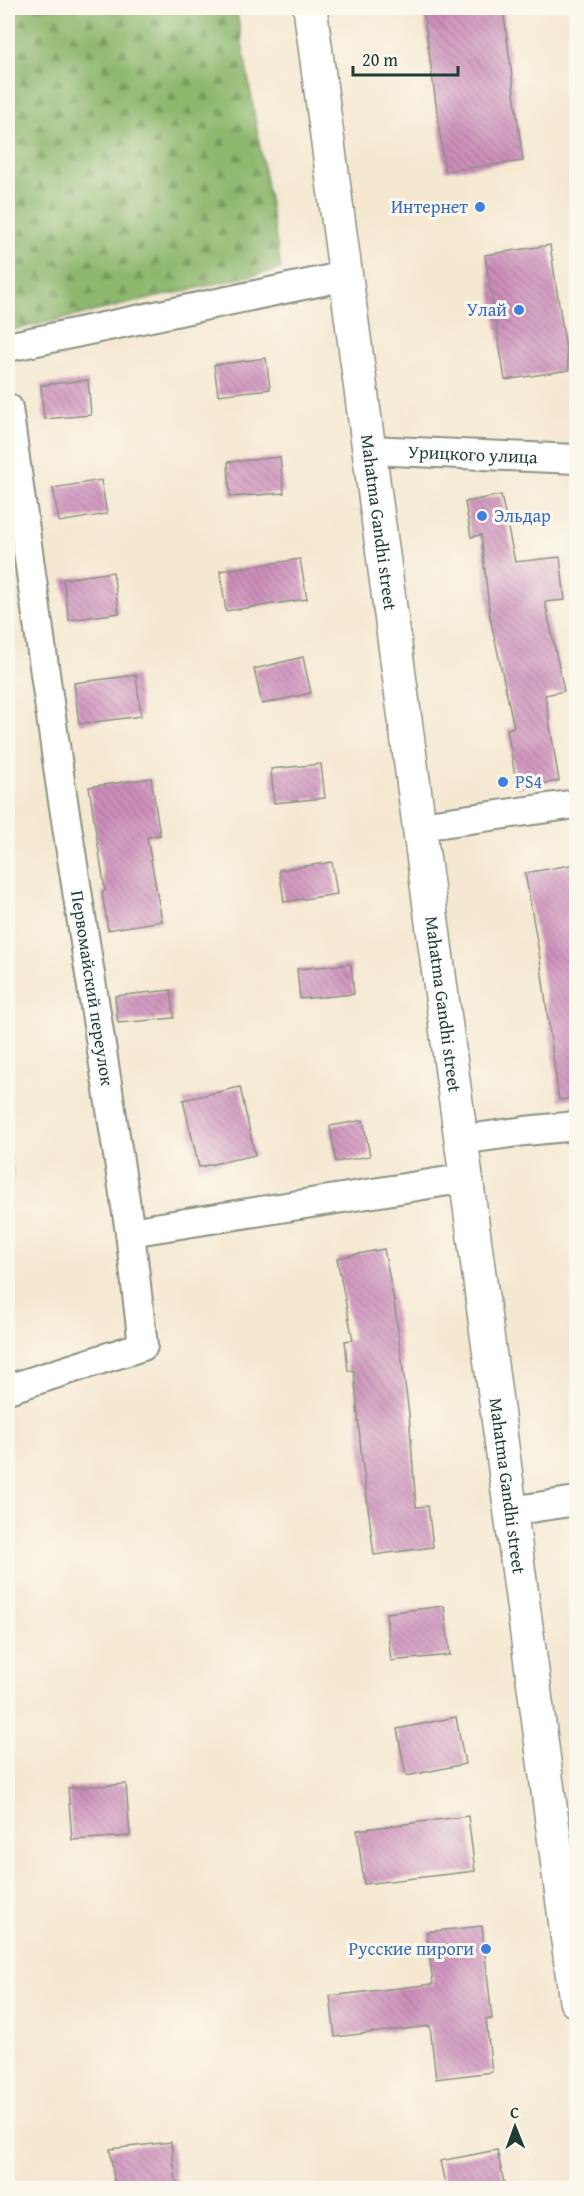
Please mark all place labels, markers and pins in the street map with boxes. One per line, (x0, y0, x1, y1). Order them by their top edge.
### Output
place label: Интернет (391, 193, 468, 220)
marker: Интернет (473, 200, 487, 214)
place label: Улай (467, 296, 507, 323)
marker: Улай (512, 303, 526, 317)
place label: Эльдар (494, 502, 551, 529)
marker: Эльдар (475, 509, 489, 523)
place label: PS4 (515, 768, 542, 795)
marker: PS4 (496, 775, 510, 789)
place label: Русские пироги (349, 1935, 474, 1962)
marker: Русские пироги (479, 1942, 493, 1956)

